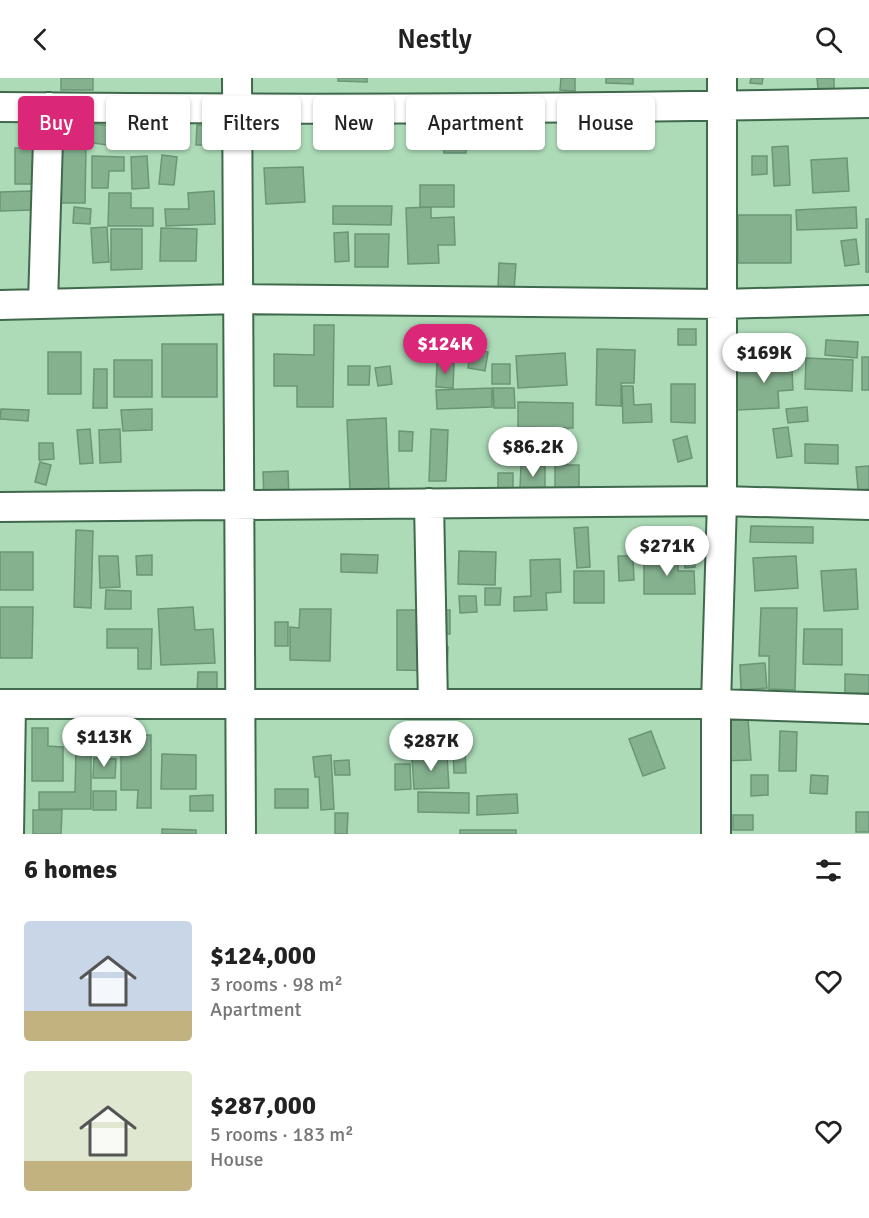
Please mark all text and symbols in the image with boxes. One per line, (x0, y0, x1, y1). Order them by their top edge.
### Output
icon: back (24, 23, 57, 56)
text: Nestly (397, 23, 472, 56)
icon: search (812, 23, 845, 56)
chip: Buy (18, 96, 94, 150)
chip: Rent (106, 96, 190, 150)
chip: Filters (202, 96, 301, 150)
chip: New (313, 96, 394, 150)
chip: Apartment (406, 96, 545, 150)
chip: House (557, 96, 655, 150)
pin: $124K (403, 324, 487, 375)
text: $124K (417, 331, 473, 356)
pin: $169K (722, 333, 806, 384)
text: $169K (736, 340, 792, 365)
pin: $86.2K (484, 427, 582, 478)
text: $86.2K (502, 434, 564, 459)
pin: $271K (625, 526, 709, 577)
text: $271K (639, 533, 695, 558)
pin: $113K (62, 717, 146, 768)
pin: $287K (389, 721, 473, 772)
text: $113K (76, 724, 132, 749)
text: $287K (403, 728, 459, 753)
text: 6 homes (24, 854, 117, 886)
icon: filters (812, 854, 845, 887)
text: $124,000 (210, 940, 316, 972)
icon: home (72, 945, 144, 1017)
icon: heart (812, 965, 845, 998)
text: 3 rooms · 98 m² (210, 972, 343, 997)
text: Apartment (210, 997, 302, 1022)
text: $287,000 (210, 1090, 316, 1122)
icon: home (72, 1095, 144, 1167)
icon: heart (812, 1115, 845, 1148)
text: 5 rooms · 183 m² (210, 1122, 354, 1147)
text: House (210, 1147, 264, 1172)

